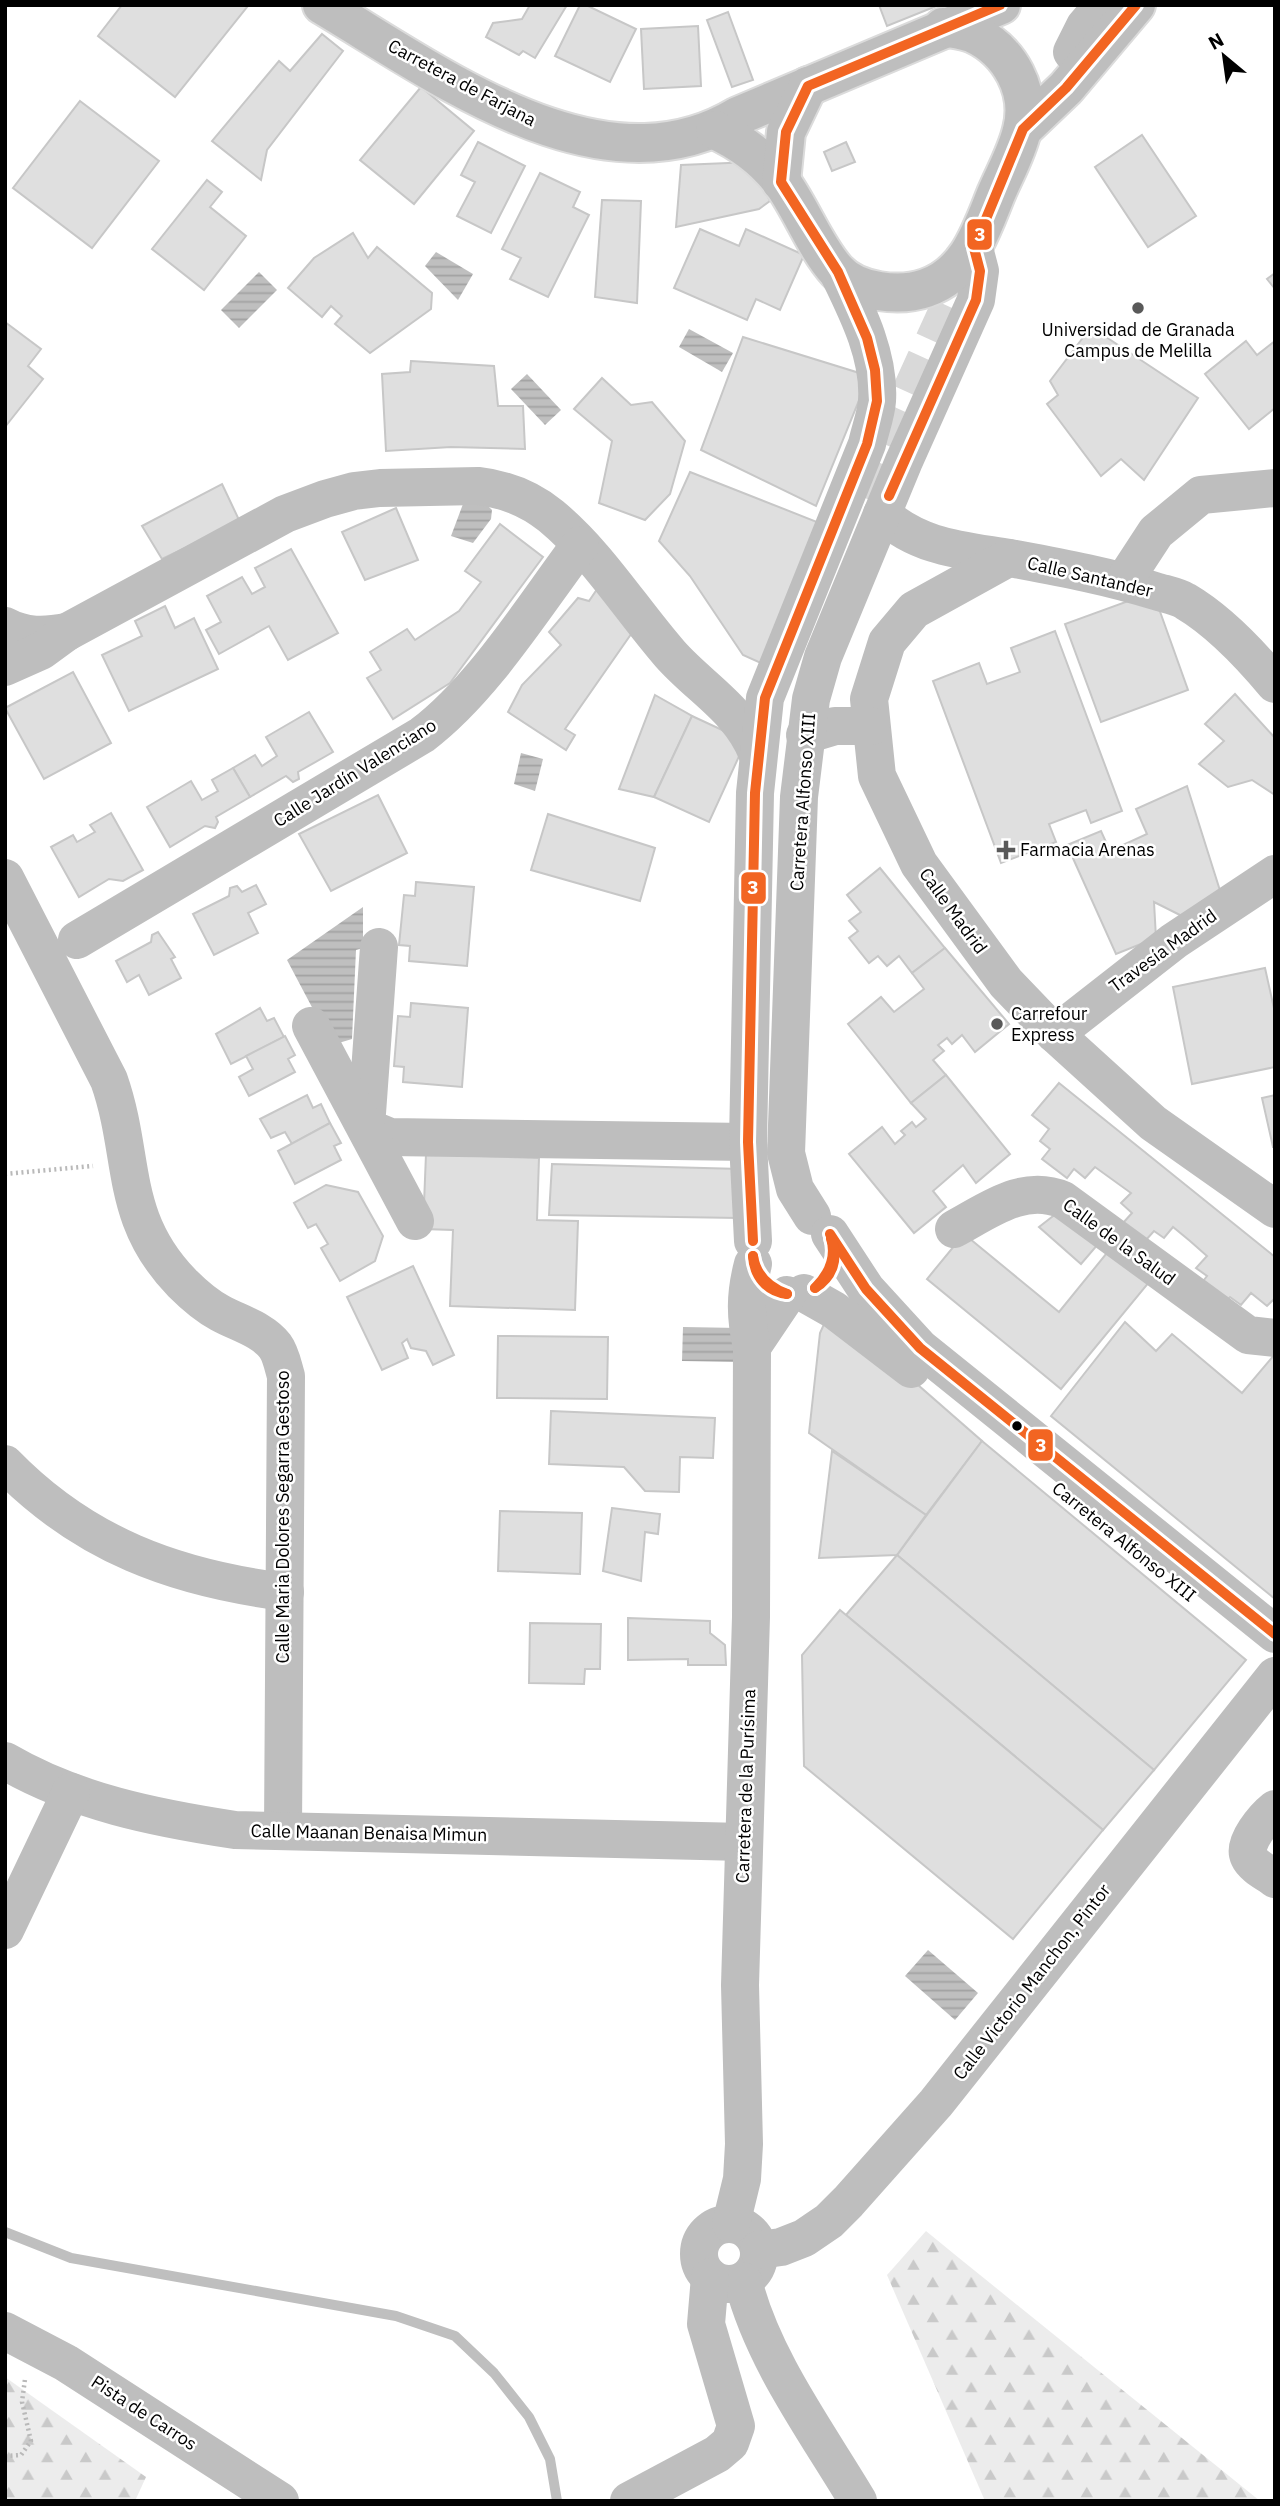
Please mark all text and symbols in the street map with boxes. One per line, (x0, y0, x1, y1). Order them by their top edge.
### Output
north arrow (1189, 21, 1259, 91)
text: N (1204, 27, 1228, 55)
street label: Carretera de Farjana (384, 34, 541, 131)
line badge: 3 (966, 218, 993, 251)
text: 3 (974, 222, 986, 246)
marker: Universidad de Granada Campus de Melilla (1130, 300, 1146, 316)
place label: Universidad de Granada Campus de Melilla (1041, 318, 1235, 362)
street label: Calle Santander (1025, 551, 1155, 602)
street label: Carretera Alfonso XIII (785, 712, 820, 892)
street label: Calle Jardín Valenciano (269, 713, 440, 832)
place label: Farmacia Arenas (1020, 838, 1155, 861)
marker: Farmacia Arenas (998, 842, 1014, 858)
street label: Calle Madrid (914, 863, 992, 958)
line badge: 3 (740, 871, 767, 905)
text: 3 (747, 875, 759, 899)
street label: Travesía Madrid (1104, 904, 1221, 997)
place label: Carrefour Express (1011, 1002, 1088, 1046)
marker: Carrefour Express (989, 1016, 1005, 1032)
street label: Calle de la Salud (1059, 1193, 1180, 1290)
street label: Calle Maria Dolores Segarra Gestoso (271, 1371, 294, 1663)
unlabelled marker (1010, 1419, 1024, 1433)
line badge: 3 (1027, 1428, 1054, 1462)
text: 3 (1035, 1433, 1047, 1457)
street label: Carretera Alfonso XIII (1048, 1476, 1201, 1607)
street label: Carretera de la Purísima (731, 1688, 760, 1884)
street label: Calle Maanan Benaisa Mimun (250, 1819, 488, 1846)
street label: Calle Victorio Manchon, Pintor (948, 1879, 1116, 2084)
street label: Pista de Carros (87, 2370, 202, 2455)

